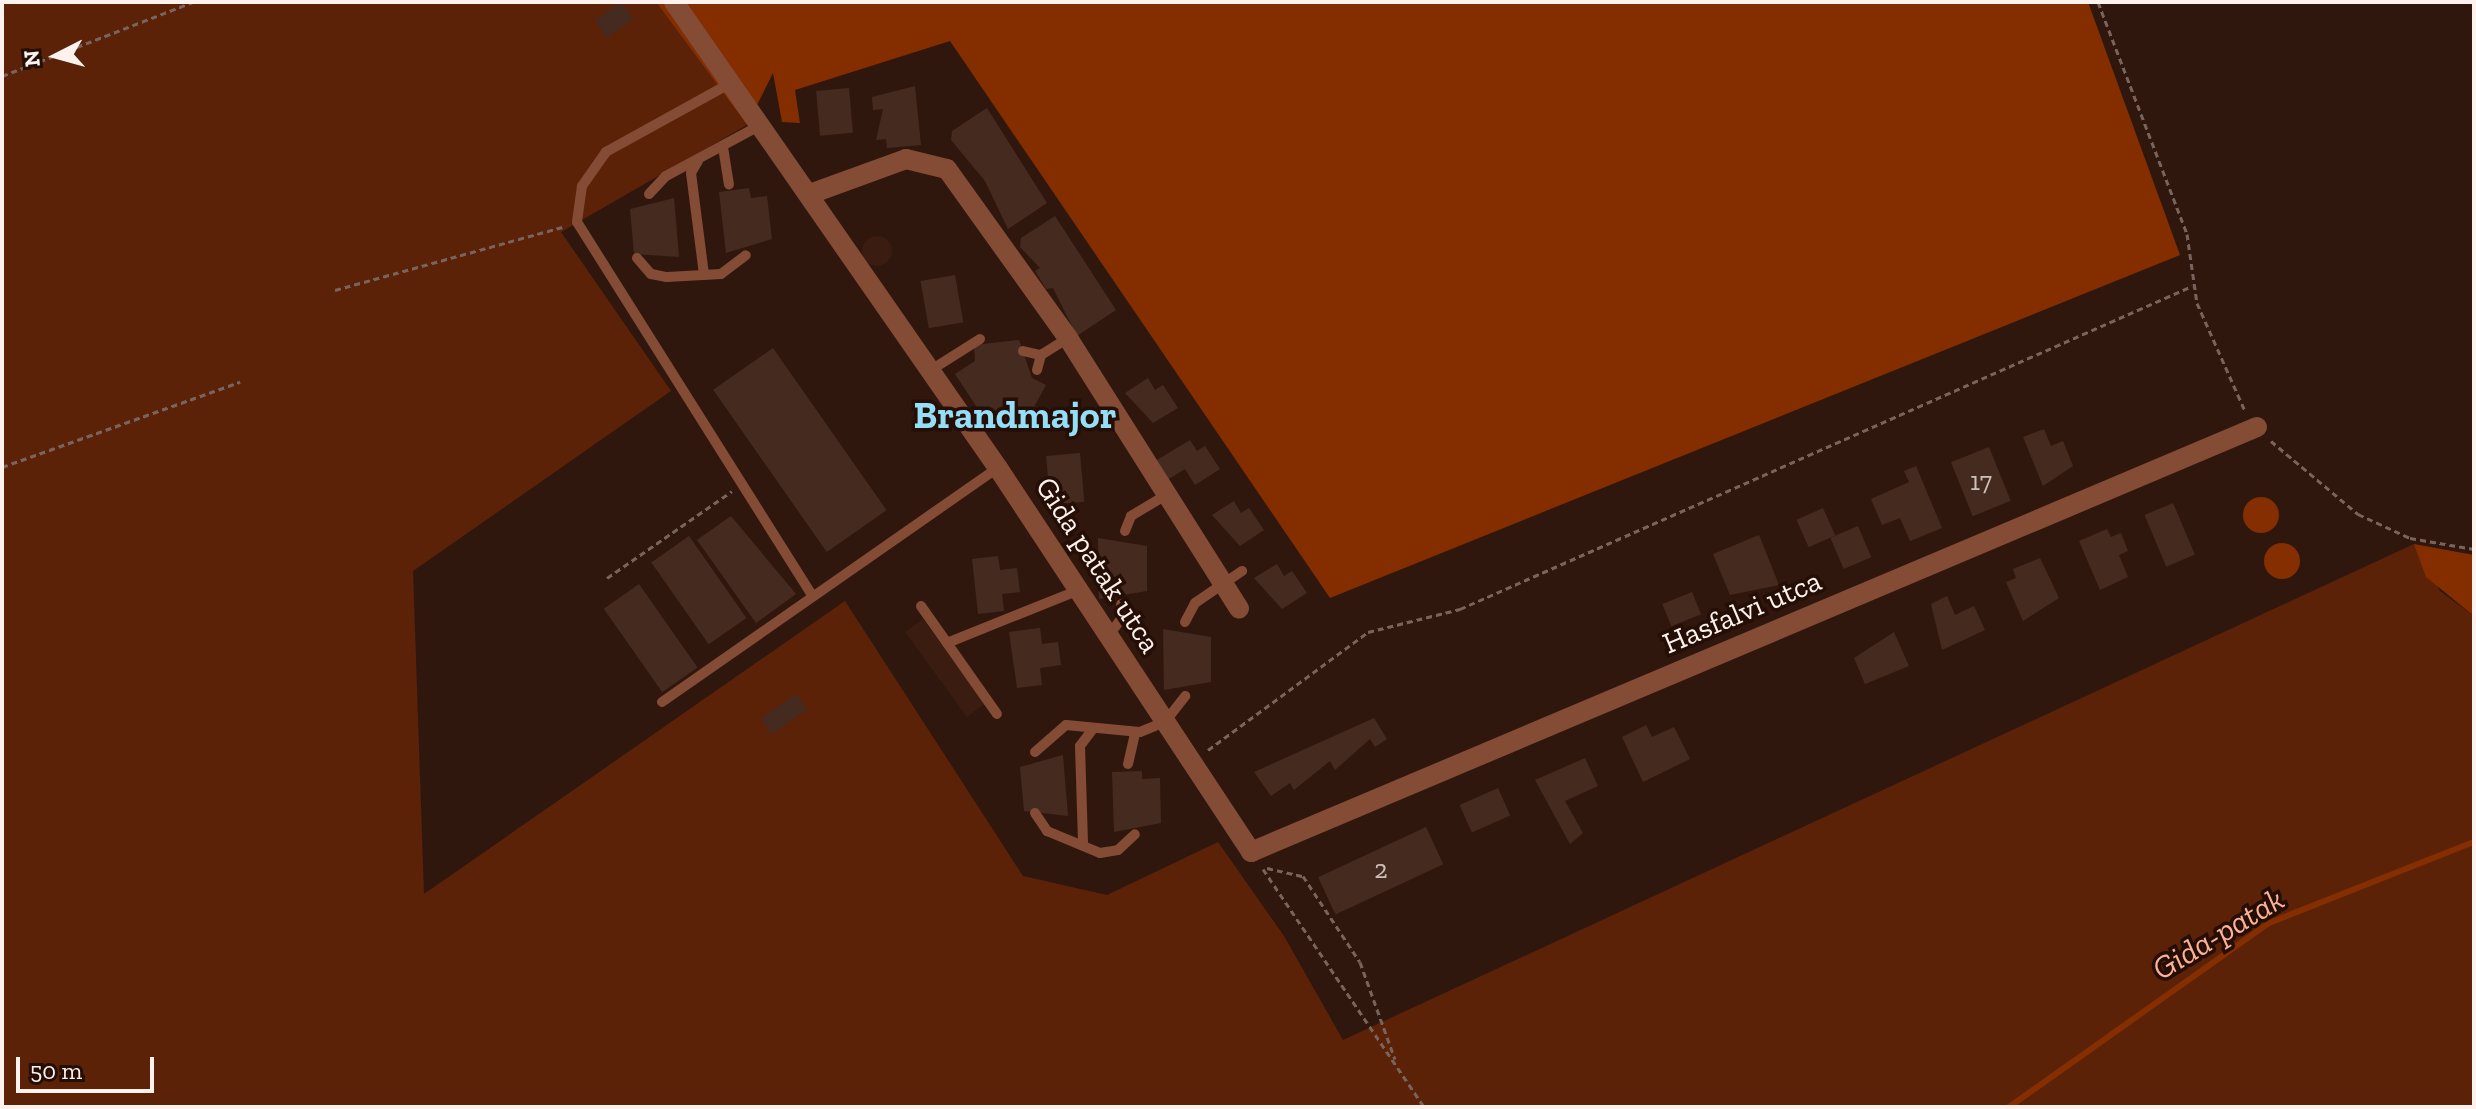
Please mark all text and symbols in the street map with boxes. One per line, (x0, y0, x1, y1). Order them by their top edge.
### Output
north arrow (16, 16, 96, 96)
text: N (17, 49, 46, 68)
district label: Brandmajor (914, 393, 1116, 439)
house number: 17 (1970, 466, 1992, 498)
street label: Gida patak utca (1028, 470, 1168, 660)
street label: Hasfalvi utca (1657, 563, 1827, 661)
house number: 2 (1374, 854, 1388, 886)
water label: Gida-patak (2145, 880, 2291, 988)
scale bar (20, 1041, 158, 1091)
text: 50 m (30, 1056, 82, 1085)

